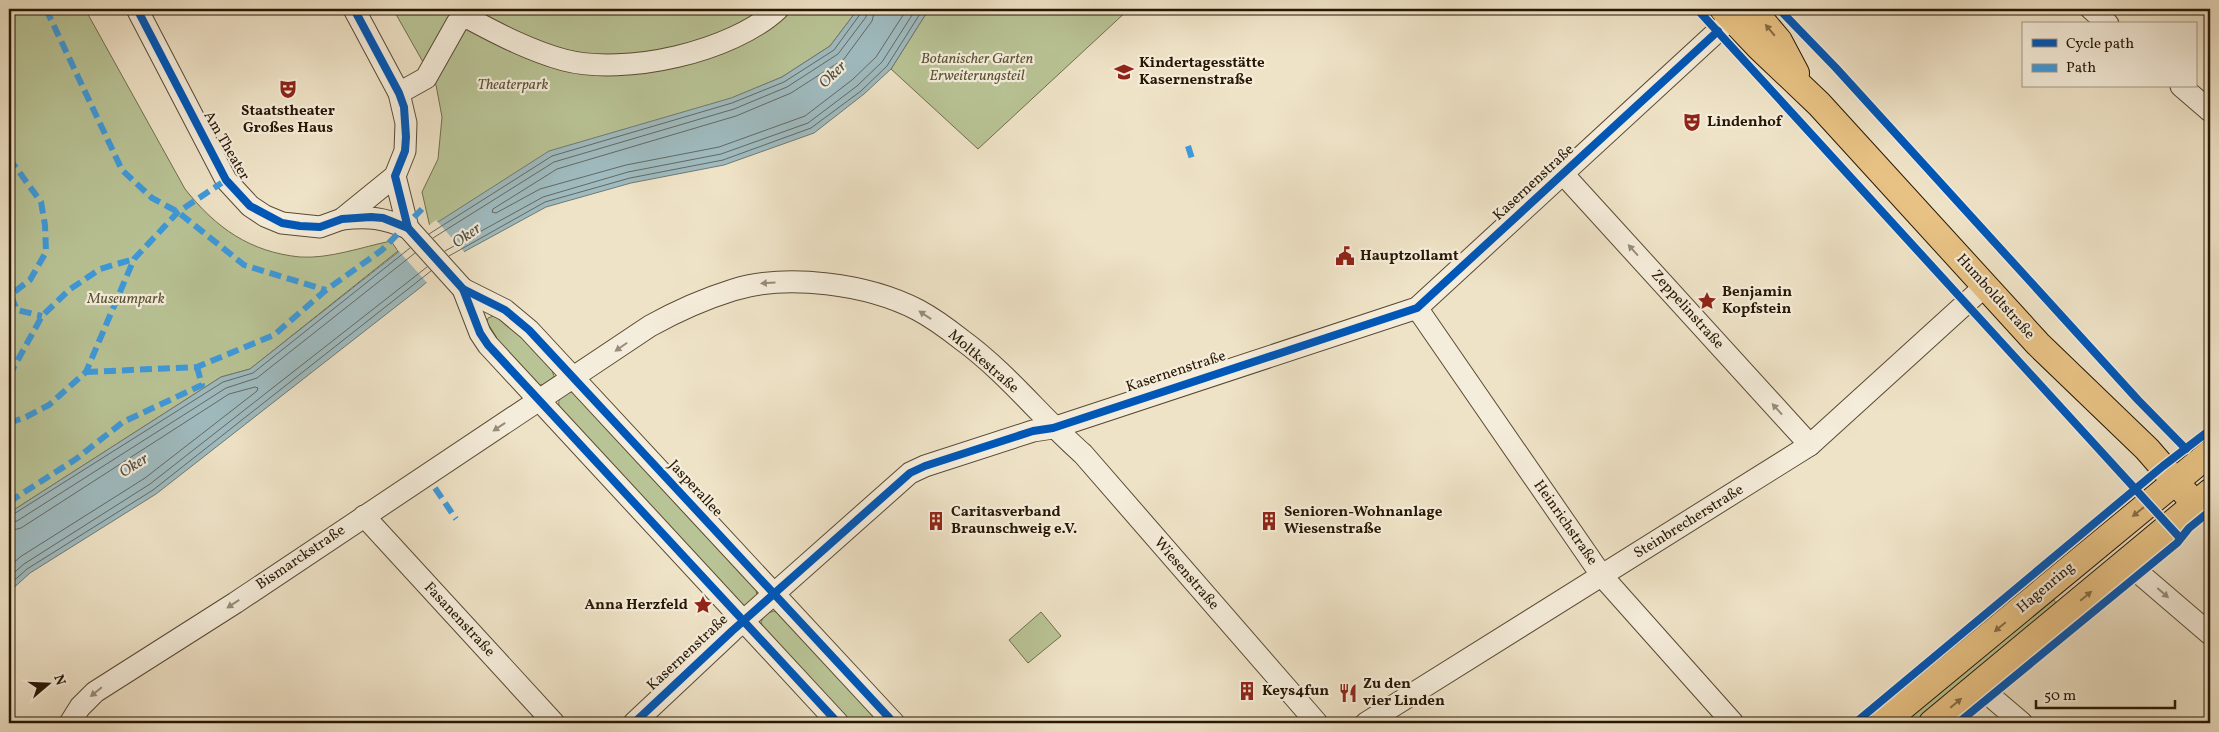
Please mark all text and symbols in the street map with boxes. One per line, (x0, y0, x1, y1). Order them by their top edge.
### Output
legend (2022, 22, 2196, 88)
one-way arrow (1765, 24, 1776, 37)
text: Cycle path (2066, 34, 2134, 55)
park label: Botanischer Garten Erweiterungsteil (921, 49, 1033, 87)
place label: Kindertagesstätte Kasernenstraße (1139, 53, 1265, 91)
water label: Oker (814, 56, 853, 94)
text: Path (2066, 58, 2096, 79)
school or university icon: Kindertagesstätte Kasernenstraße (1113, 61, 1135, 83)
park label: Theaterpark (477, 75, 549, 96)
theatre icon: Staatstheater Großes Haus (277, 78, 299, 100)
place label: Staatstheater Großes Haus (241, 101, 335, 139)
street label: Am Theater (198, 108, 254, 184)
theatre icon: Lindenhof (1681, 111, 1703, 133)
place label: Lindenhof (1707, 112, 1783, 133)
street label: Kasernenstraße (1489, 140, 1579, 226)
water label: Oker (448, 217, 487, 254)
one-way arrow (1627, 244, 1638, 257)
public building icon: Hauptzollamt (1334, 245, 1356, 267)
place label: Hauptzollamt (1360, 246, 1459, 267)
street label: Humboldtstraße (1951, 250, 2039, 344)
street label: Zeppelinstraße (1646, 266, 1728, 354)
one-way arrow (760, 280, 776, 288)
place label: Benjamin Kopfstein (1722, 282, 1792, 320)
park label: Museumpark (86, 289, 165, 310)
place icon: Benjamin Kopfstein (1696, 290, 1718, 312)
one-way arrow (918, 310, 932, 320)
street label: Moltkestraße (943, 325, 1023, 399)
one-way arrow (614, 342, 628, 352)
street label: Kasernenstraße (1123, 346, 1229, 398)
one-way arrow (1771, 404, 1783, 416)
one-way arrow (492, 422, 506, 432)
water label: Oker (115, 448, 154, 484)
street label: Jasperallee (663, 456, 727, 522)
street label: Heinrichstraße (1528, 476, 1602, 570)
street label: Steinbrecherstraße (1630, 480, 1748, 564)
place label: Caritasverband Braunschweig e.V. (951, 502, 1077, 540)
place label: Senioren-Wohnanlage Wiesenstraße (1284, 502, 1443, 540)
one-way arrow (2132, 507, 2145, 518)
building icon: Caritasverband Braunschweig e.V. (925, 510, 947, 532)
building icon: Senioren-Wohnanlage Wiesenstraße (1258, 510, 1280, 532)
street label: Bismarckstraße (252, 520, 350, 596)
street label: Wiesenstraße (1148, 533, 1224, 615)
street label: Hagenring (2012, 557, 2080, 619)
street label: Fasanenstraße (419, 578, 499, 662)
one-way arrow (2156, 588, 2169, 599)
one-way arrow (2079, 590, 2092, 601)
place icon: Anna Herzfeld (692, 594, 714, 616)
place label: Anna Herzfeld (585, 595, 688, 616)
one-way arrow (226, 600, 239, 609)
street label: Kasernenstraße (643, 610, 733, 696)
one-way arrow (1993, 622, 2006, 633)
north arrow (22, 660, 72, 710)
text: N (48, 672, 70, 688)
place label: Zu den vier Linden (1363, 674, 1445, 712)
scale bar (2036, 677, 2175, 709)
building icon: Keys4fun (1236, 680, 1258, 702)
place label: Keys4fun (1262, 681, 1329, 702)
restaurant icon: Zu den vier Linden (1337, 682, 1359, 704)
text: 50 m (2044, 686, 2076, 707)
one-way arrow (90, 687, 103, 698)
one-way arrow (1950, 698, 1963, 709)

